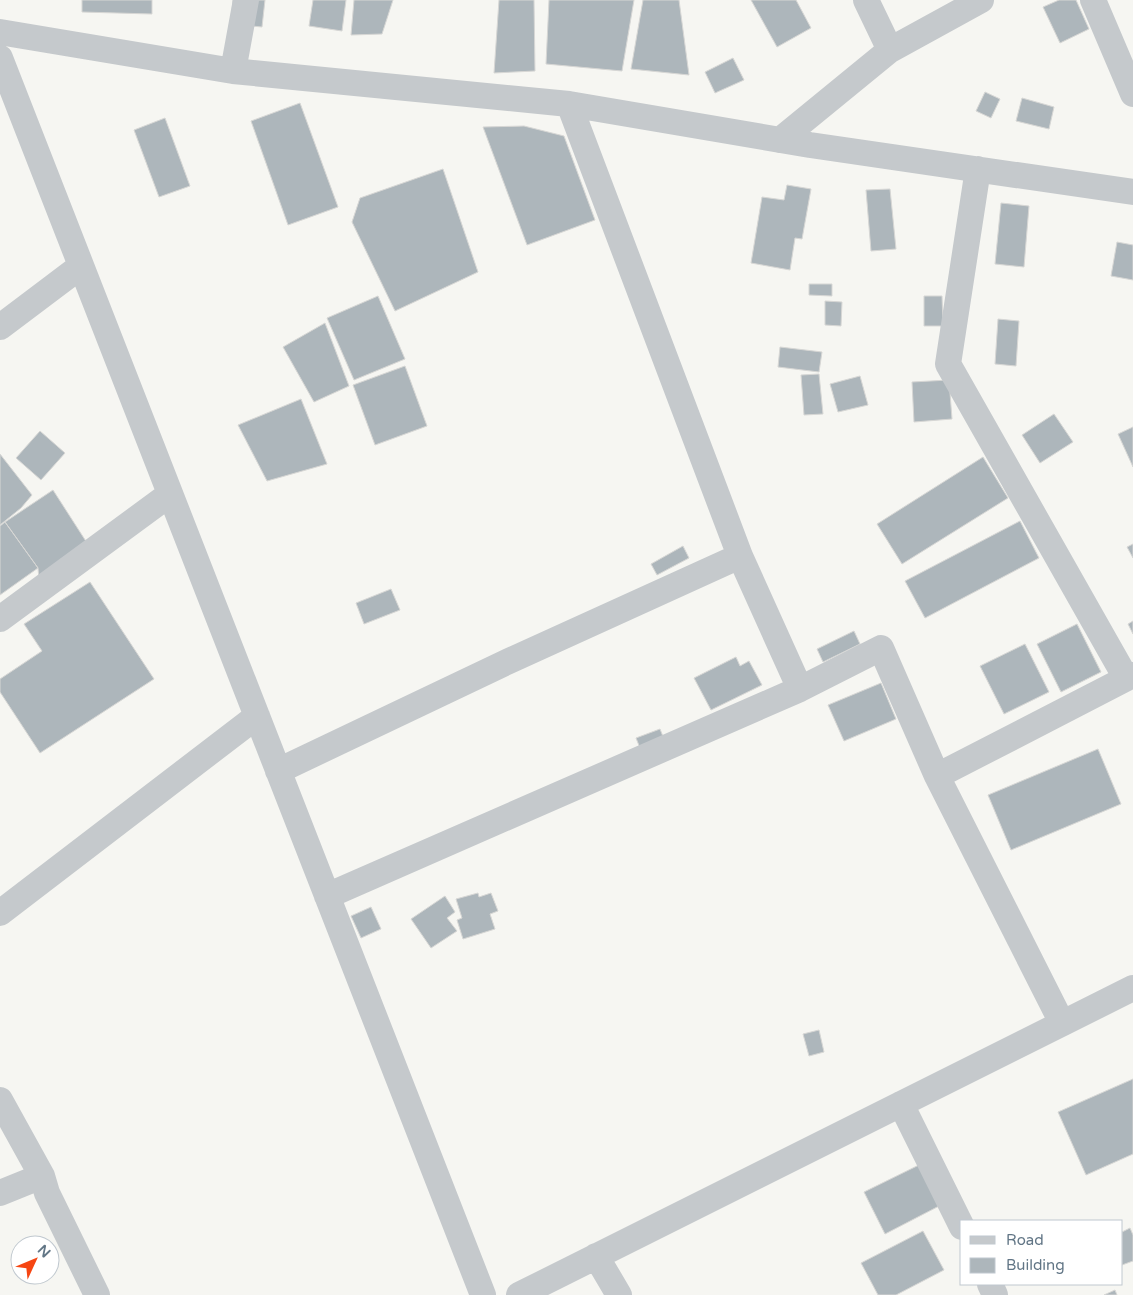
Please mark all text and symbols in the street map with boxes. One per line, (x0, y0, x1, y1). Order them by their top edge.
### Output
legend (960, 1220, 1123, 1285)
text: Road (1006, 1231, 1044, 1249)
north arrow (10, 1235, 60, 1285)
text: N (34, 1241, 54, 1261)
text: Building (1006, 1256, 1065, 1274)

